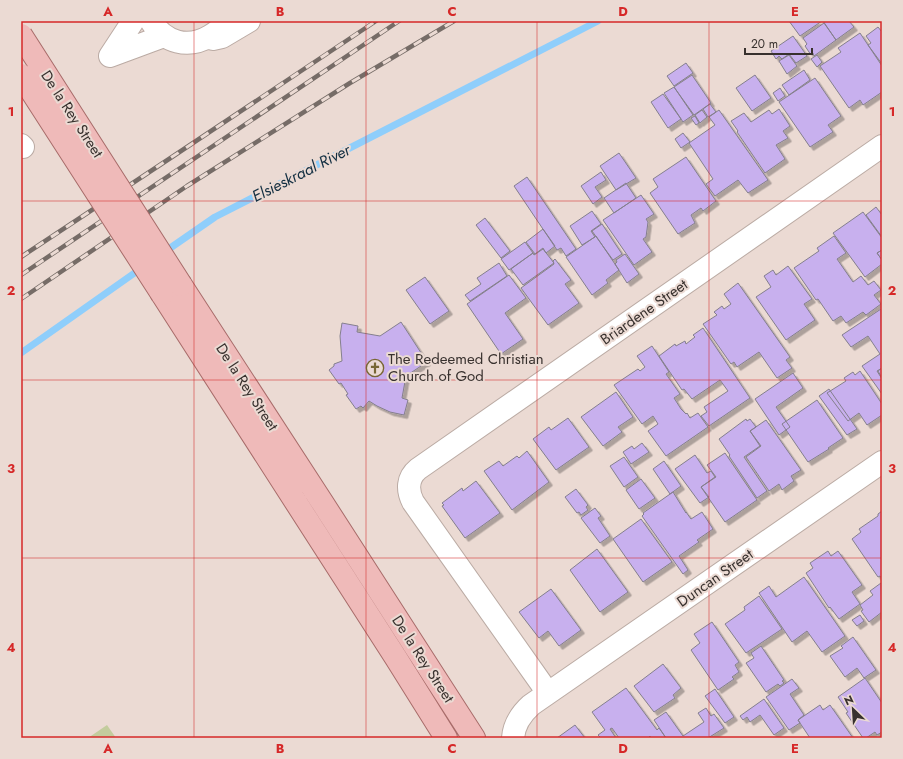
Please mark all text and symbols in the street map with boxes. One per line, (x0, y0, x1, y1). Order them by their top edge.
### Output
text: A (102, 2, 113, 21)
text: B (276, 2, 285, 21)
text: C (447, 2, 457, 21)
text: D (618, 2, 628, 21)
text: E (791, 2, 799, 21)
scale bar (745, 30, 812, 56)
text: 20 m (751, 35, 778, 53)
street label: De la Rey Street (35, 66, 109, 162)
text: 1 (8, 102, 14, 121)
text: 1 (889, 102, 895, 121)
water label: Elsieskraal River (248, 138, 356, 208)
street label: Briardene Street (596, 274, 692, 350)
text: 2 (7, 281, 15, 300)
text: 2 (888, 281, 896, 300)
street label: De la Rey Street (210, 339, 284, 435)
place label: The Redeemed Christian Church of God (388, 348, 544, 387)
church icon: The Redeemed Christian Church of God (365, 358, 385, 378)
text: 3 (7, 459, 15, 478)
text: 3 (888, 459, 896, 478)
street label: Duncan Street (672, 543, 758, 612)
street label: De la Rey Street (386, 611, 460, 707)
text: 4 (6, 638, 16, 657)
text: 4 (887, 638, 897, 657)
north arrow (833, 689, 873, 729)
text: N (841, 691, 856, 709)
text: A (102, 739, 113, 758)
text: B (276, 739, 285, 758)
text: C (447, 739, 457, 758)
text: D (618, 739, 628, 758)
text: E (791, 739, 799, 758)

